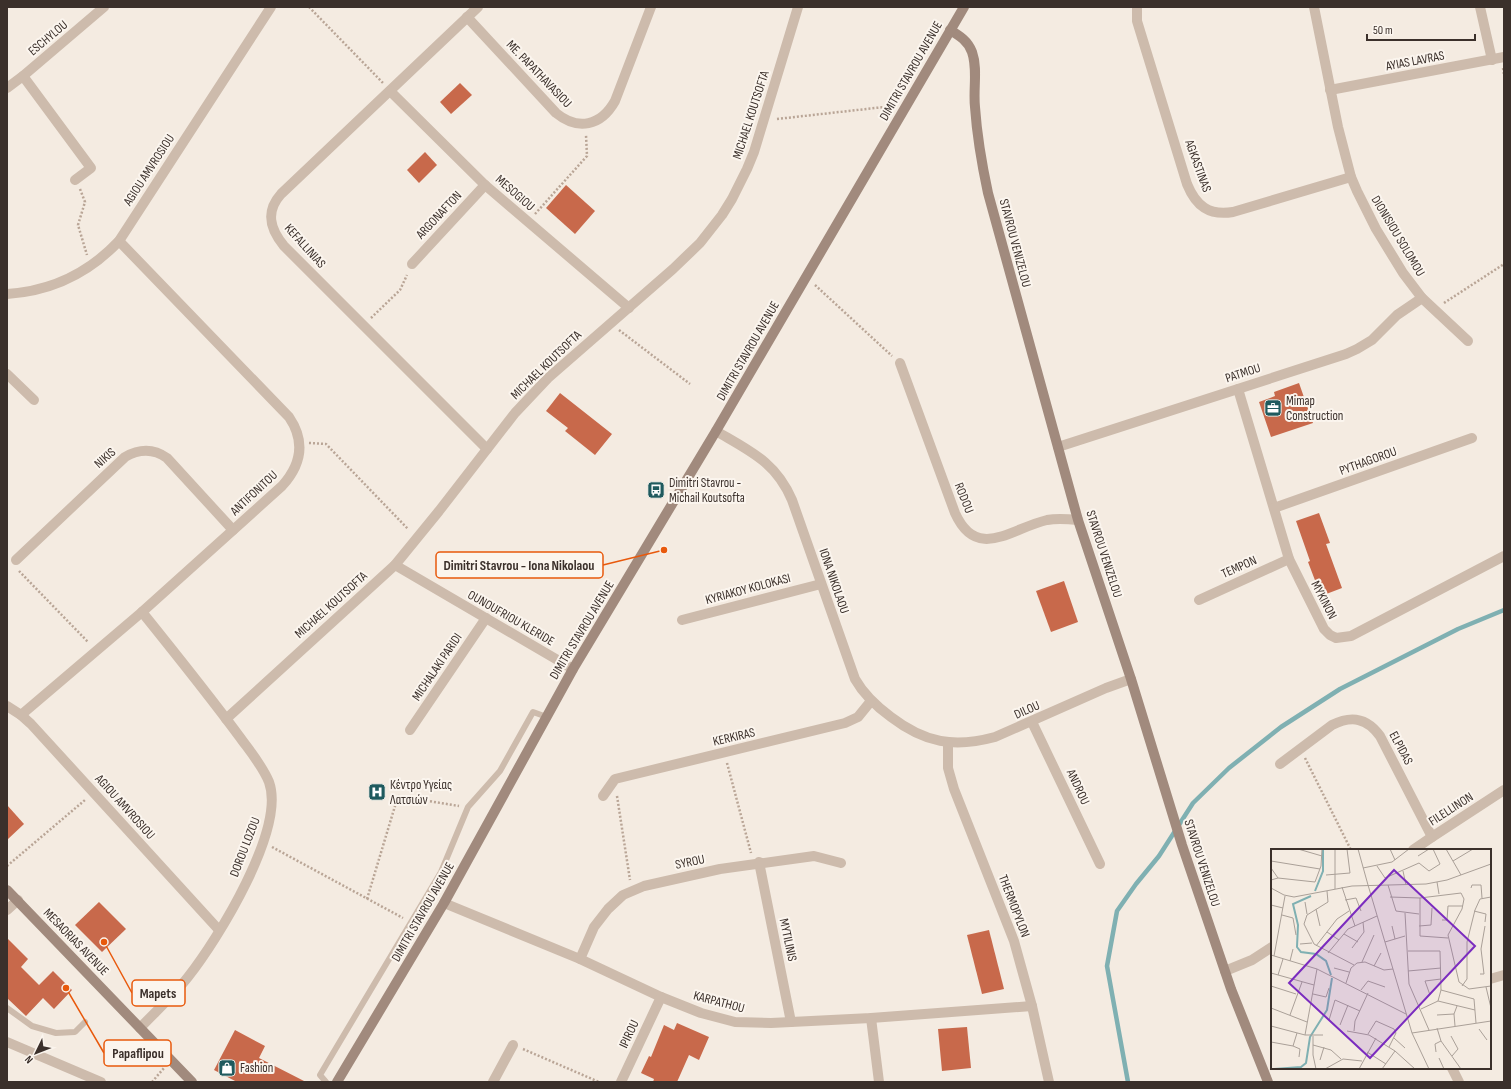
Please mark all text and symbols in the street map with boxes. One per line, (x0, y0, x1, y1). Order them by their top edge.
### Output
scale bar (1367, 16, 1475, 42)
street label: ESCHYLOU (25, 17, 71, 59)
street label: DIMITRI STAVROU AVENUE (876, 18, 946, 124)
text: 50 m (1373, 23, 1393, 38)
street label: ME. PAPATHAVASIOU (503, 37, 575, 111)
street label: AYIAS LAVRAS (1383, 47, 1446, 75)
street label: MICHAEL KOUTSOFTA (729, 68, 773, 161)
street label: AGIOU AMVROSIOU (119, 131, 178, 210)
street label: AGKASTINAS (1181, 137, 1215, 195)
street label: MESOGIOU (492, 172, 538, 214)
street label: ARGONAFTON (412, 188, 465, 243)
street label: DIONISIOU SOLOMOU (1368, 193, 1428, 279)
street label: STAVROU VENIZELOU (996, 197, 1034, 289)
street label: KEFALLINIAS (281, 220, 329, 272)
street label: DIMITRI STAVROU AVENUE (713, 298, 783, 404)
street label: MICHAEL KOUTSOFTA (507, 327, 585, 403)
street label: PATMOU (1223, 360, 1263, 386)
place label: Mimap Construction (1286, 393, 1343, 424)
office icon: Mimap Construction (1263, 398, 1283, 418)
street label: PYTHAGOROU (1337, 443, 1399, 479)
street label: NIKIS (91, 444, 119, 472)
street label: ANTIFONITOU (226, 467, 281, 520)
place label: Dimitri Stavrou - Michail Koutsofta (669, 475, 745, 506)
bus stop icon: Dimitri Stavrou - Michail Koutsofta (646, 480, 666, 500)
street label: RODOU (951, 480, 977, 516)
street label: STAVROU VENIZELOU (1082, 508, 1126, 600)
street label: IONA NIKOLAOU (815, 546, 853, 616)
callout: Dimitri Stavrou - Iona Nikolaou (436, 552, 603, 578)
street label: TEMPON (1219, 552, 1259, 582)
text: Dimitri Stavrou - Iona Nikolaou (444, 557, 594, 574)
street label: MICHAEL KOUTSOFTA (291, 568, 371, 642)
street label: KYRIAKOY KOLOKASI (704, 570, 792, 608)
street label: DIMITRI STAVROU AVENUE (546, 578, 618, 682)
street label: MYKINON (1308, 578, 1340, 622)
street label: OUNOUFRIOU KLERIDE (465, 587, 557, 649)
street label: MICHALAKI PARIDI (408, 630, 466, 704)
street label: DILOU (1012, 697, 1042, 723)
street label: KERKIRAS (711, 724, 757, 750)
street label: ELPIDAS (1386, 729, 1417, 768)
street label: ANDROU (1062, 766, 1093, 807)
street label: AGIOU AMVROSIOU (91, 770, 158, 843)
place label: Κέντρο Υγείας Λατσιών (389, 777, 452, 808)
hospital icon: Κέντρο Υγείας Λατσιών (367, 782, 387, 802)
street label: FILELLINON (1426, 789, 1476, 829)
street label: DOROU LOZOU (226, 815, 264, 879)
street label: STAVROU VENIZELOU (1180, 817, 1224, 909)
inset map (1271, 849, 1491, 1069)
street label: SYROU (674, 851, 706, 873)
street label: DIMITRI STAVROU AVENUE (388, 859, 458, 965)
street label: THERMOPYLON (995, 872, 1033, 940)
street label: MESAORIAS AVENUE (40, 905, 112, 979)
street label: MYTILINIS (776, 917, 800, 963)
callout: Mapets (132, 980, 185, 1006)
text: Mapets (140, 985, 176, 1002)
street label: KARPATHOU (692, 987, 746, 1017)
street label: IPIROU (616, 1017, 642, 1051)
north arrow (16, 1033, 56, 1073)
callout: Papaflipou (104, 1040, 171, 1066)
text: Papaflipou (112, 1045, 164, 1062)
text: N (22, 1053, 36, 1066)
shop icon: Fashion (217, 1058, 237, 1078)
place label: Fashion (240, 1060, 273, 1076)

